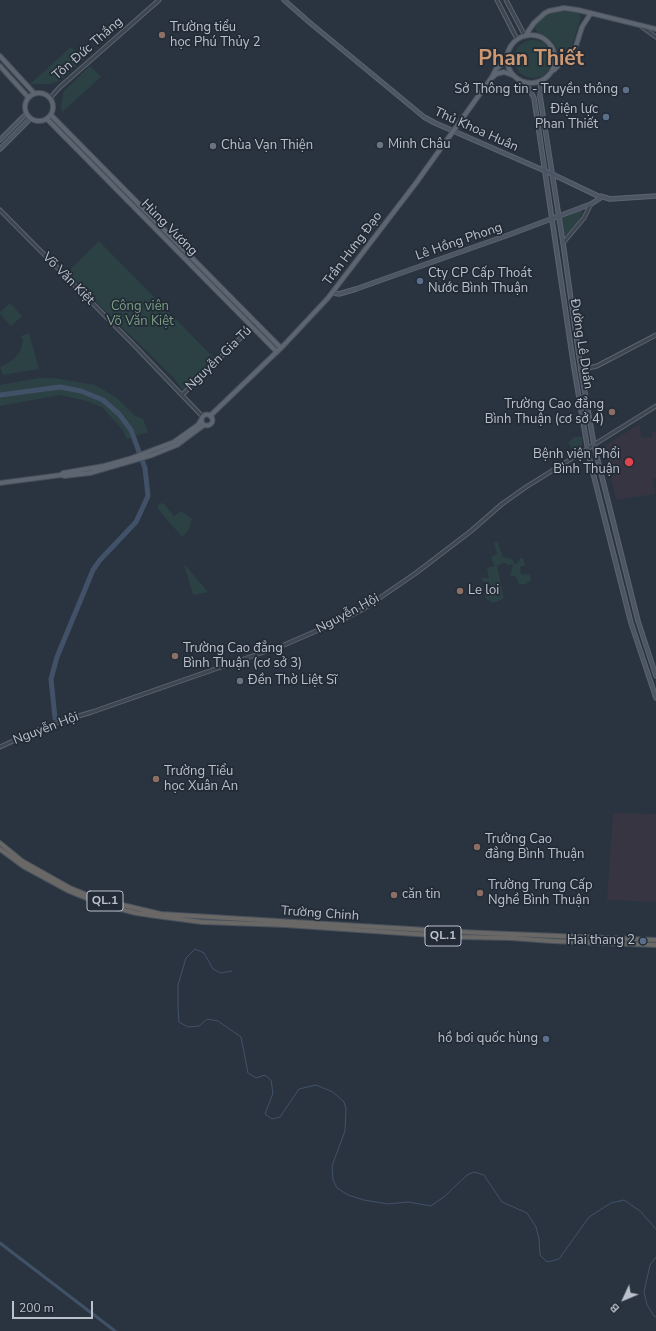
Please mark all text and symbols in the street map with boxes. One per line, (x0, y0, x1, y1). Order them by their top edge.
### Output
street label: Tôn Đức Thắng (50, 14, 126, 84)
place label: Trường tiểu học Phú Thủy 2 (170, 20, 261, 51)
marker: Trường tiểu học Phú Thủy 2 (157, 30, 167, 40)
district label: Phan Thiết (478, 47, 584, 73)
place label: Sở Thông tin - Truyền thông (454, 82, 618, 98)
marker: Sở Thông tin - Truyền thông (621, 85, 631, 95)
place label: Điện lực Phan Thiết (535, 102, 598, 133)
street label: Thủ Khoa Huân (432, 105, 520, 155)
marker: Điện lực Phan Thiết (601, 112, 611, 122)
place label: Minh Châu (388, 137, 451, 153)
place label: Chùa Vạn Thiện (221, 138, 313, 154)
marker: Minh Châu (375, 140, 385, 150)
marker: Chùa Vạn Thiện (208, 141, 218, 151)
street label: Hùng Vương (138, 197, 200, 259)
street label: Trần Hưng Đạo (320, 209, 386, 289)
street label: Lê Hồng Phong (414, 220, 504, 264)
street label: Võ Văn Kiệt (39, 250, 97, 308)
place label: Cty CP Cấp Thoát Nước Bình Thuận (428, 266, 532, 297)
marker: Cty CP Cấp Thoát Nước Bình Thuận (415, 276, 425, 286)
street label: Đường Lê Duẩn (566, 298, 596, 390)
park label: Công viên Võ Văn Kiệt (106, 299, 174, 330)
street label: Nguyễn Gia Tú (183, 324, 255, 394)
place label: Trường Cao đẳng Bình Thuận (cơ sở 4) (485, 397, 604, 428)
marker: Trường Cao đẳng Bình Thuận (cơ sở 4) (607, 407, 617, 417)
place label: Bệnh viện Phổi Bình Thuận (533, 447, 620, 478)
marker: Bệnh viện Phổi Bình Thuận (623, 456, 635, 468)
place label: Le loi (468, 583, 499, 599)
marker: Le loi (455, 586, 465, 596)
street label: Nguyễn Hội (314, 591, 382, 637)
place label: Trường Cao đẳng Bình Thuận (cơ sở 3) (183, 641, 302, 672)
marker: Trường Cao đẳng Bình Thuận (cơ sở 3) (170, 651, 180, 661)
place label: Đền Thờ Liệt Sĩ (248, 673, 337, 689)
marker: Đền Thờ Liệt Sĩ (235, 676, 245, 686)
street label: Nguyễn Hội (11, 709, 81, 749)
place label: Trường Tiểu học Xuân An (164, 764, 238, 795)
marker: Trường Tiểu học Xuân An (151, 774, 161, 784)
place label: Trường Cao đẳng Bình Thuận (485, 832, 585, 863)
marker: Trường Cao đẳng Bình Thuận (472, 842, 482, 852)
place label: Trường Trung Cấp Nghề Bình Thuận (488, 878, 592, 909)
place label: căn tin (402, 887, 441, 903)
marker: Trường Trung Cấp Nghề Bình Thuận (475, 888, 485, 898)
marker: căn tin (389, 890, 399, 900)
road number: QL.1 (87, 891, 123, 911)
street label: Trường Chinh (280, 903, 360, 925)
road number: QL.1 (425, 926, 461, 946)
place label: Hai thang 2 (567, 933, 635, 949)
marker: Hai thang 2 (638, 936, 648, 946)
place label: hồ bơi quốc hùng (438, 1031, 538, 1047)
marker: hồ bơi quốc hùng (541, 1034, 551, 1044)
north arrow (604, 1279, 644, 1319)
scale bar (14, 1293, 95, 1319)
text: 200 m (19, 1300, 54, 1316)
text: B (607, 1300, 623, 1316)

